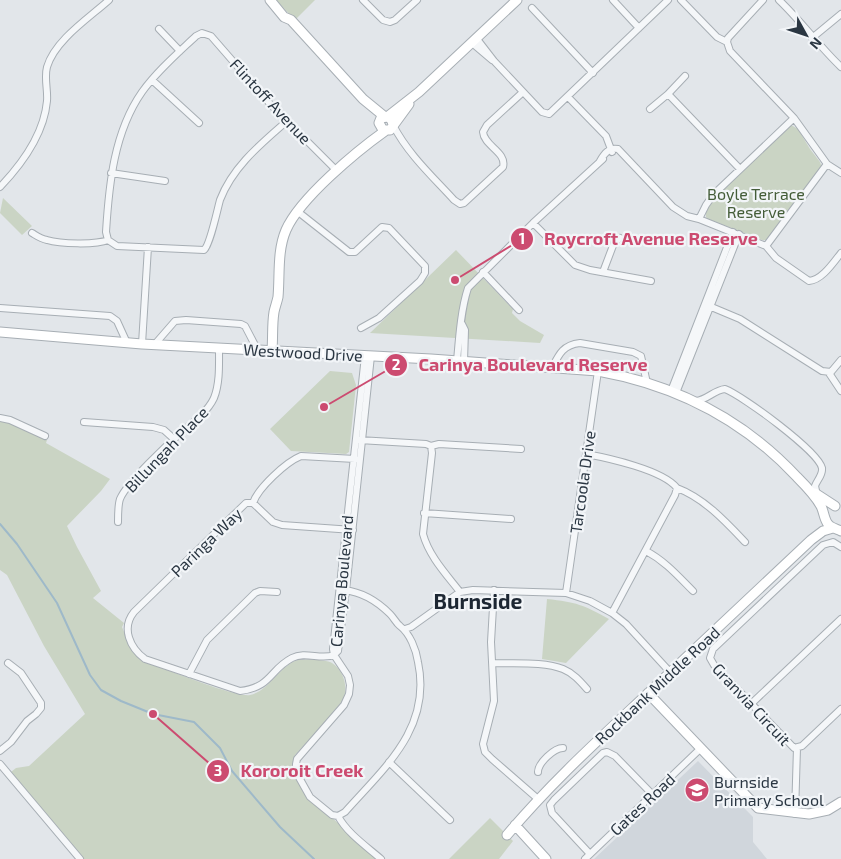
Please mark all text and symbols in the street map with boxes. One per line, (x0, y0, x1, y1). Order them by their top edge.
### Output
north arrow (781, 10, 831, 60)
text: N (807, 34, 826, 53)
street label: Flintoff Avenue (227, 54, 315, 148)
park label: Boyle Terrace Reserve (707, 184, 805, 221)
callout: Roycroft Avenue Reserve (509, 223, 769, 256)
text: Roycroft Avenue Reserve (544, 227, 758, 249)
text: 1 (519, 229, 525, 247)
street label: Westwood Drive (243, 339, 363, 365)
callout: Carinya Boulevard Reserve (384, 349, 658, 382)
text: Carinya Boulevard Reserve (418, 353, 648, 375)
text: 2 (392, 355, 401, 373)
street label: Billungah Place (120, 402, 212, 496)
street label: Tarcoola Drive (565, 429, 599, 535)
street label: Paringa Way (167, 503, 246, 580)
street label: Carinya Boulevard (326, 514, 356, 648)
district label: Burnside (434, 588, 523, 613)
street label: Rockbank Middle Road (591, 622, 723, 748)
street label: Granvia Circuit (709, 659, 795, 749)
callout: Kororoit Creek (205, 754, 373, 787)
text: Kororoit Creek (241, 759, 363, 781)
text: 3 (214, 761, 222, 779)
street label: Gates Road (606, 769, 678, 839)
place label: Burnside Primary School (714, 772, 824, 809)
school or university icon: Burnside Primary School (684, 777, 710, 803)

